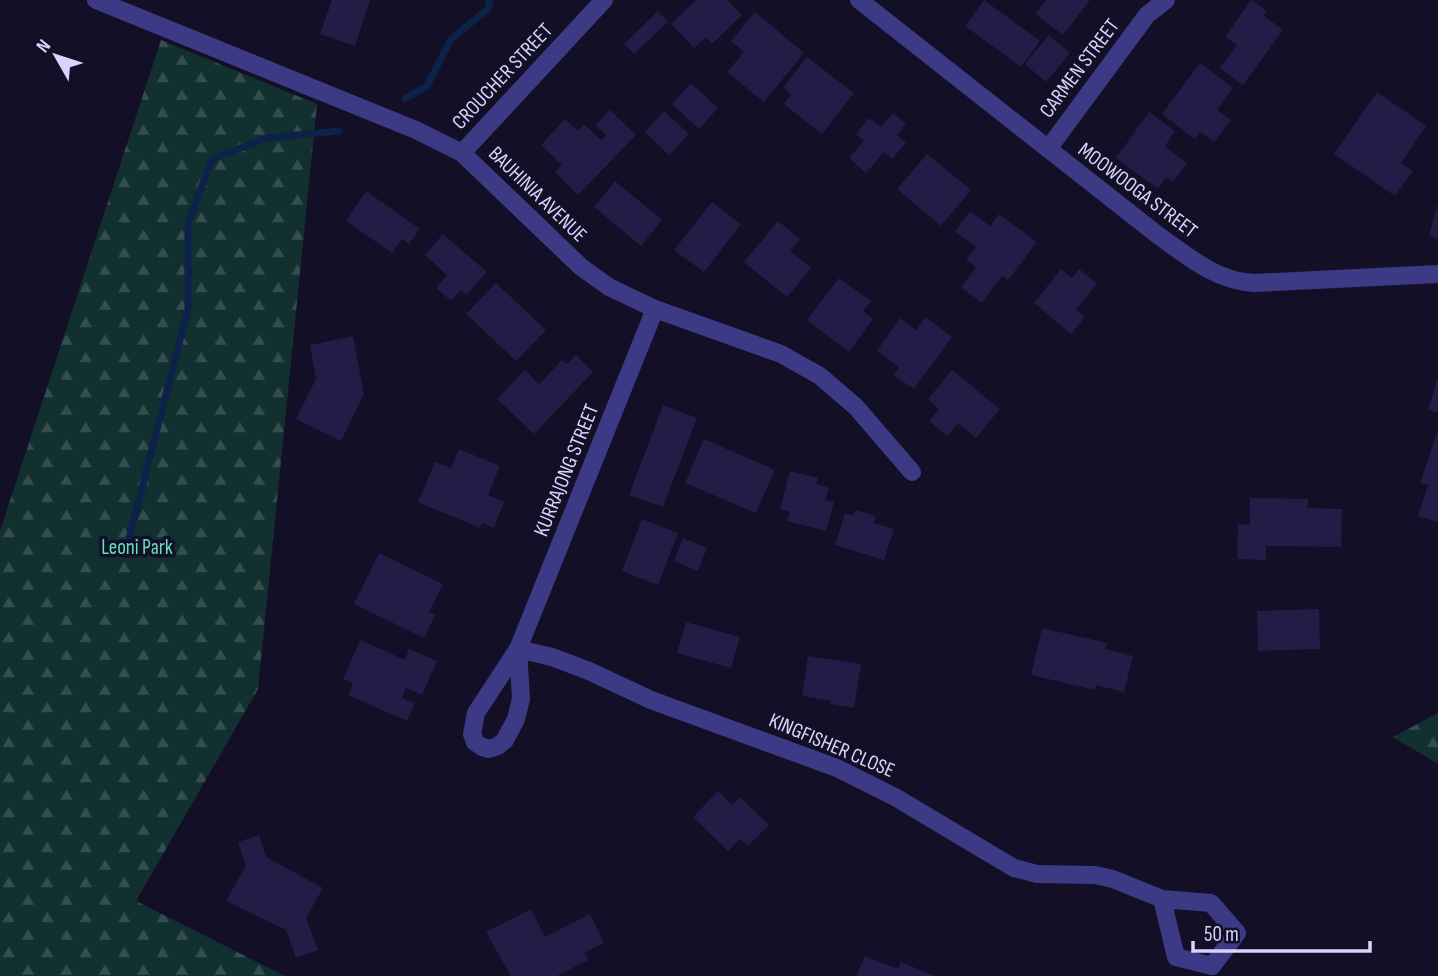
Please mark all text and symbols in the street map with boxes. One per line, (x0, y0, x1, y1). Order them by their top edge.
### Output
street label: CARMEN STREET (1034, 14, 1125, 123)
street label: CROUCHER STREET (447, 18, 558, 135)
north arrow (21, 21, 91, 91)
text: N (32, 35, 56, 57)
street label: MOOWOOGA STREET (1073, 137, 1203, 244)
street label: BAUHINIA AVENUE (483, 141, 592, 247)
street label: KURRAJONG STREET (529, 400, 605, 540)
park label: Leoni Park (101, 535, 173, 560)
street label: KINGFISHER CLOSE (765, 708, 898, 783)
scale bar (1193, 909, 1370, 953)
text: 50 m (1204, 922, 1239, 947)

